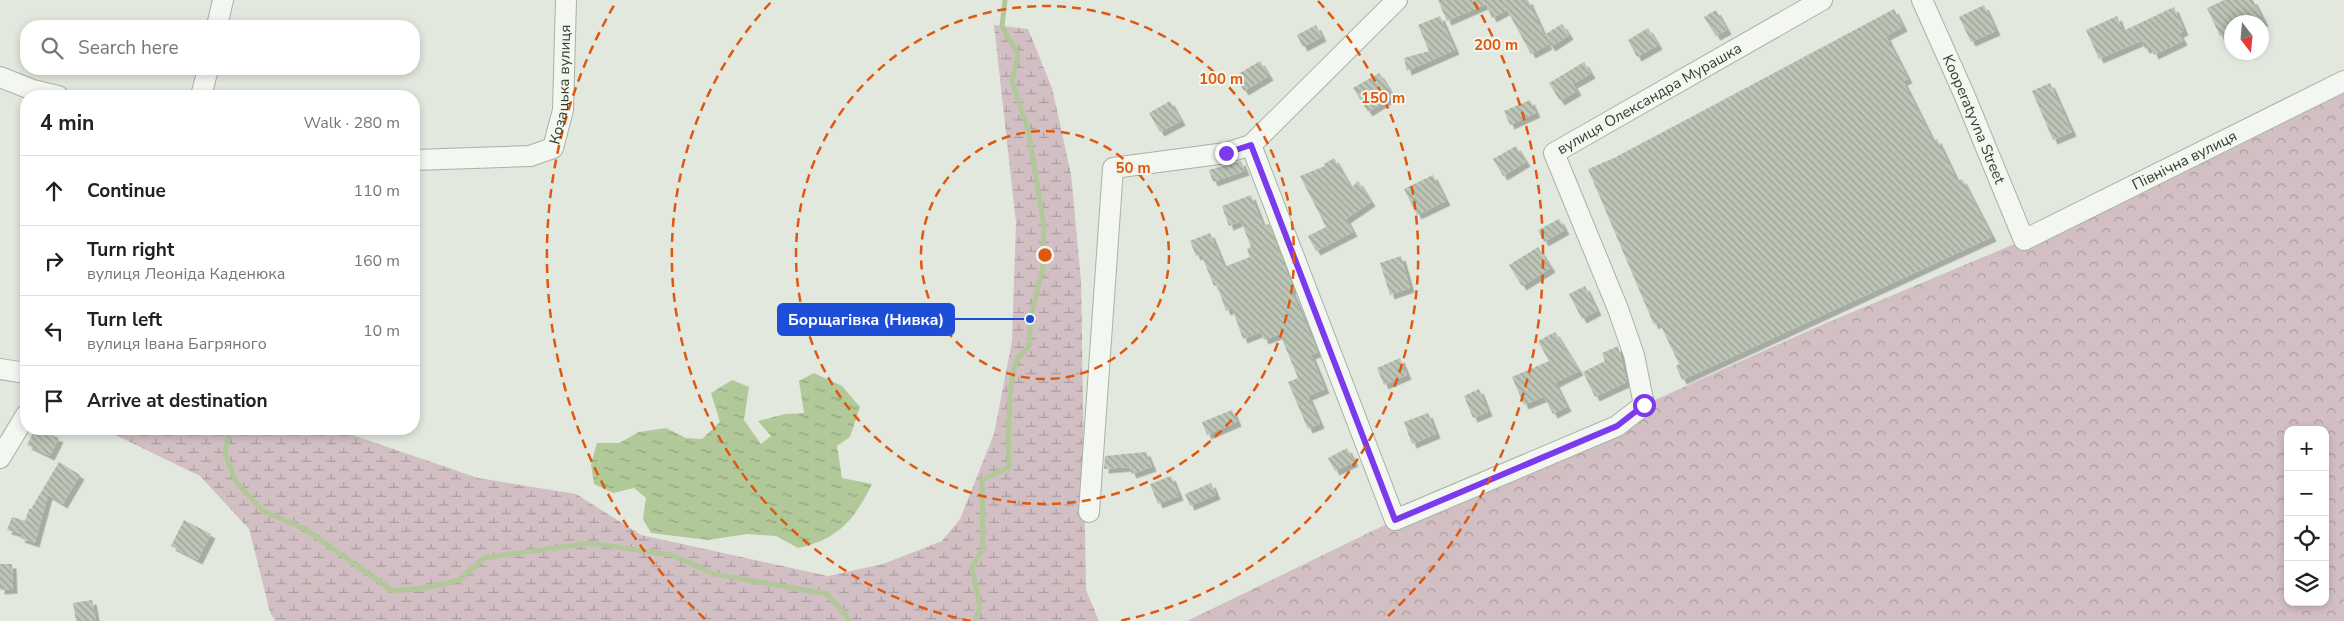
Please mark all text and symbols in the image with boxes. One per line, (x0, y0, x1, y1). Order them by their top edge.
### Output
north arrow (2224, 15, 2269, 60)
search box (20, 20, 420, 75)
street label: Козацька вулиця (544, 24, 575, 146)
icon: search (38, 34, 66, 62)
text: Search here (78, 35, 179, 61)
text: 200 m (1474, 35, 1518, 55)
street label: вулиця Олександра Мурашка (1553, 38, 1745, 159)
street label: Kooperatyvna Street (1938, 51, 2010, 187)
text: 100 m (1199, 69, 1243, 89)
text: 150 m (1361, 88, 1405, 108)
text: 4 min (40, 109, 94, 137)
text: Walk · 280 m (304, 112, 400, 134)
street label: Північна вулиця (2129, 126, 2240, 195)
route end (1215, 142, 1238, 165)
text: 50 m (1115, 158, 1151, 178)
icon: ahead (40, 177, 68, 205)
text: Continue (87, 178, 166, 204)
text: 110 m (353, 180, 400, 202)
text: Turn right (87, 237, 174, 263)
centre of rings (1036, 246, 1054, 264)
icon: right (40, 247, 68, 275)
text: 160 m (353, 250, 400, 272)
text: вулиця Леоніда Каденюка (87, 263, 285, 285)
callout: Борщагівка (Нивка) (778, 304, 954, 335)
text: Turn left (87, 307, 162, 333)
text: Борщагівка (Нивка) (788, 309, 944, 331)
icon: left (40, 317, 68, 345)
text: 10 m (363, 320, 400, 342)
text: вулиця Івана Багряного (87, 333, 267, 355)
icon: arrive (40, 387, 68, 415)
text: Arrive at destination (87, 388, 268, 414)
route start (1633, 394, 1656, 417)
map controls (2284, 426, 2329, 606)
button: + (2284, 426, 2329, 471)
button: − (2284, 471, 2329, 516)
button: locate (2284, 516, 2329, 561)
button: layers (2284, 561, 2329, 606)

